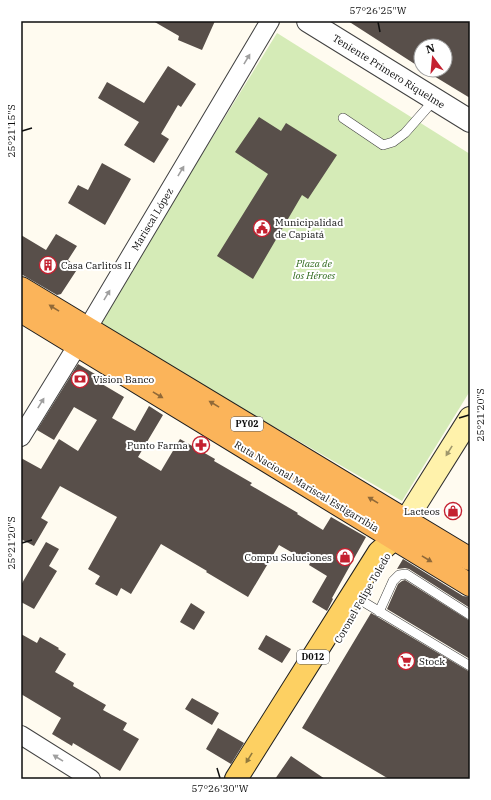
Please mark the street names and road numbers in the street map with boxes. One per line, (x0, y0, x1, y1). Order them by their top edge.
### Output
street label: Teniente Primero Riquelme (330, 31, 447, 111)
street label: Mariscal López (129, 186, 176, 253)
road number: PY02 (231, 417, 263, 431)
street label: Ruta Nacional Mariscal Estigarribia (232, 438, 382, 535)
street label: Coronel Felipe Toledo (331, 550, 394, 646)
road number: D012 (297, 650, 329, 664)

